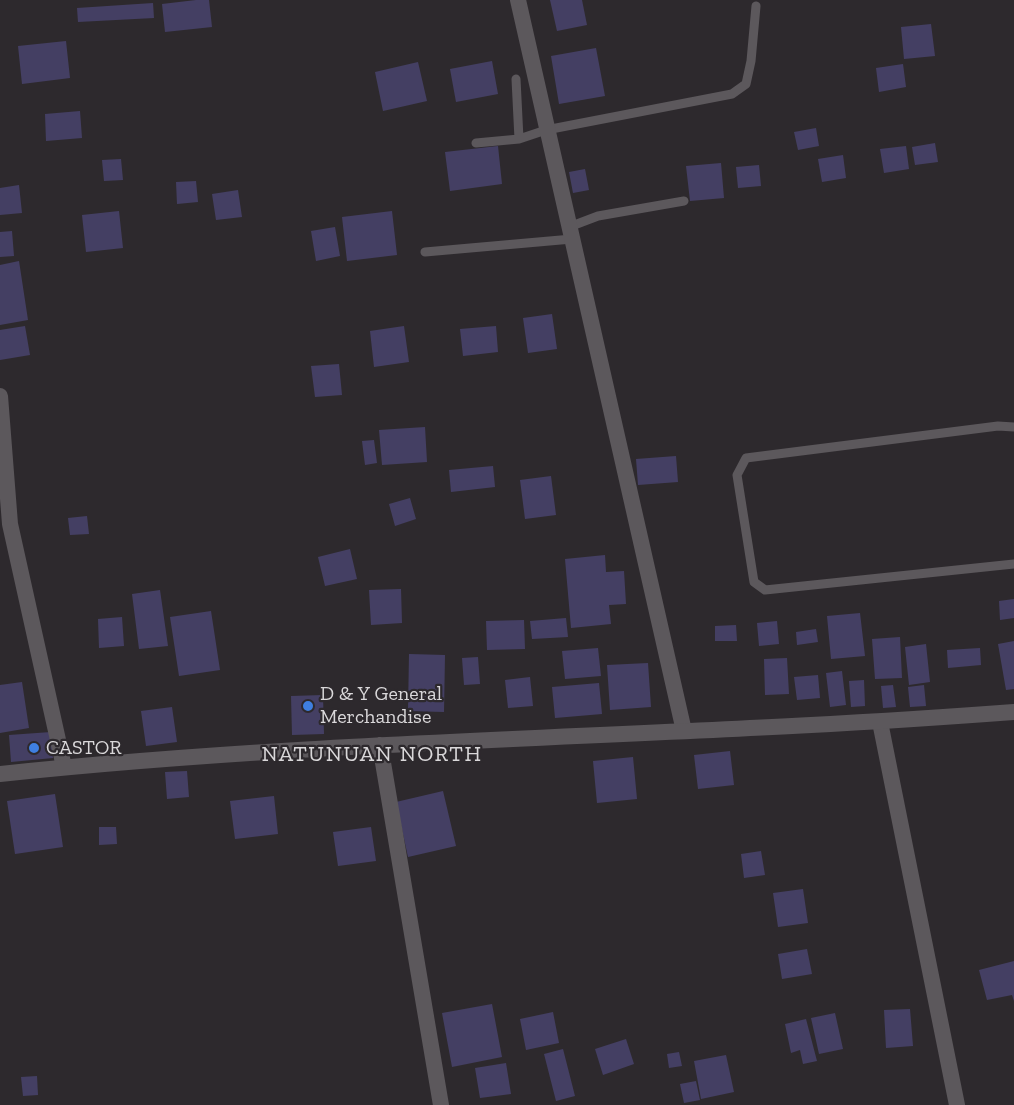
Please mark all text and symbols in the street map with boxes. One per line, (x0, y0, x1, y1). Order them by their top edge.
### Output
place label: D & Y General Merchandise (320, 682, 442, 729)
marker: D & Y General Merchandise (301, 699, 315, 713)
place label: CASTOR (46, 736, 121, 760)
marker: CASTOR (27, 741, 41, 755)
district label: NATUNUAN NORTH (261, 742, 483, 768)

